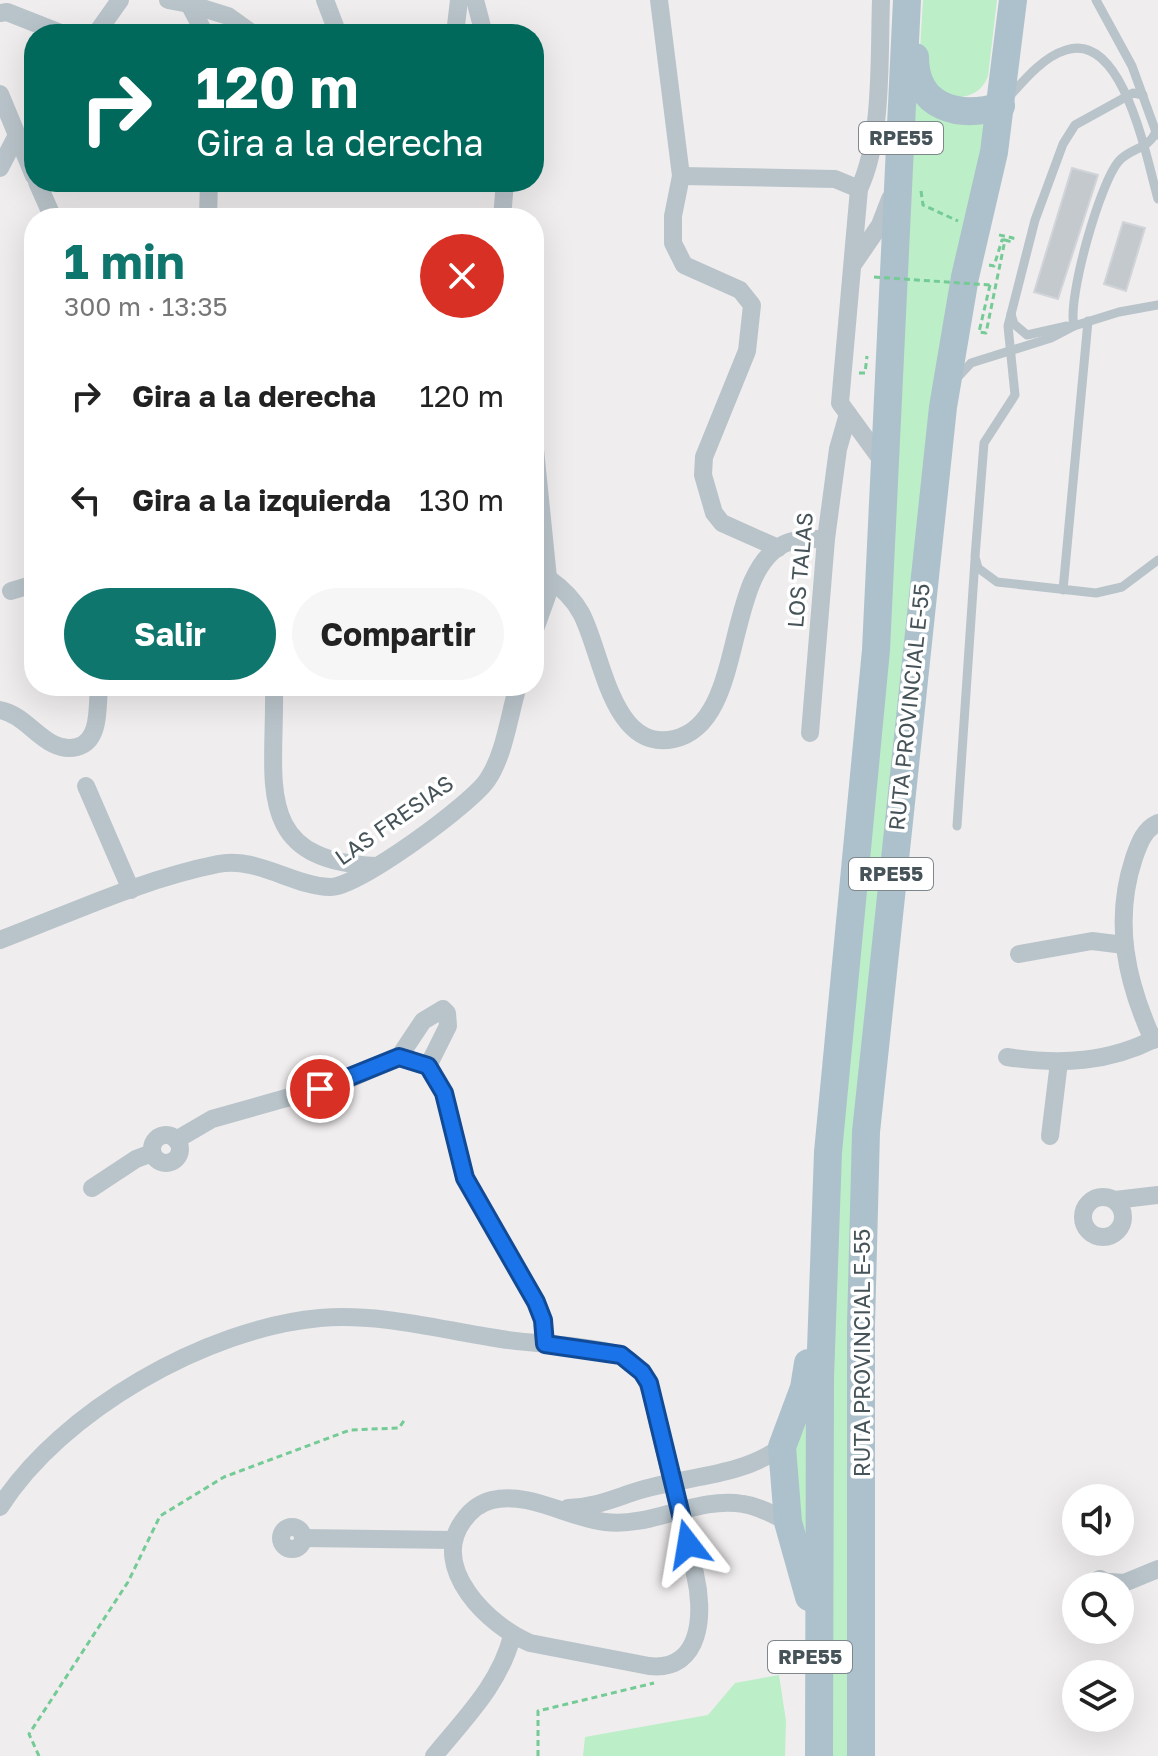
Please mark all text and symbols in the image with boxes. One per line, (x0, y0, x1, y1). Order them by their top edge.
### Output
text: 120 m (196, 53, 358, 120)
icon: right (64, 56, 168, 160)
text: Gira a la derecha (196, 121, 484, 164)
road number: RPE55 (859, 122, 943, 154)
text: 1 min (64, 232, 185, 290)
button: close (420, 234, 504, 318)
text: 300 m · 13:35 (64, 291, 228, 322)
icon: right (64, 374, 108, 418)
text: Gira a la derecha (132, 378, 376, 414)
text: 120 m (419, 378, 504, 414)
icon: left (64, 478, 108, 522)
text: Gira a la izquierda (132, 482, 391, 518)
text: 130 m (419, 482, 504, 518)
street label: LOS TALAS (781, 511, 818, 629)
street label: RUTA PROVINCIAL E-55 (882, 582, 935, 832)
button: Salir (64, 588, 276, 680)
button: Compartir (292, 588, 504, 680)
street label: LAS FRESIAS (329, 769, 458, 870)
road number: RPE55 (849, 858, 933, 890)
pin (286, 1055, 354, 1123)
icon: arrive (298, 1067, 342, 1111)
street label: RUTA PROVINCIAL E-55 (848, 1229, 875, 1477)
map controls (1062, 1484, 1134, 1732)
button: sound (1062, 1484, 1134, 1556)
position arrow (646, 1502, 730, 1586)
button: search (1062, 1572, 1134, 1644)
road number: RPE55 (768, 1641, 852, 1673)
button: layers (1062, 1660, 1134, 1732)

